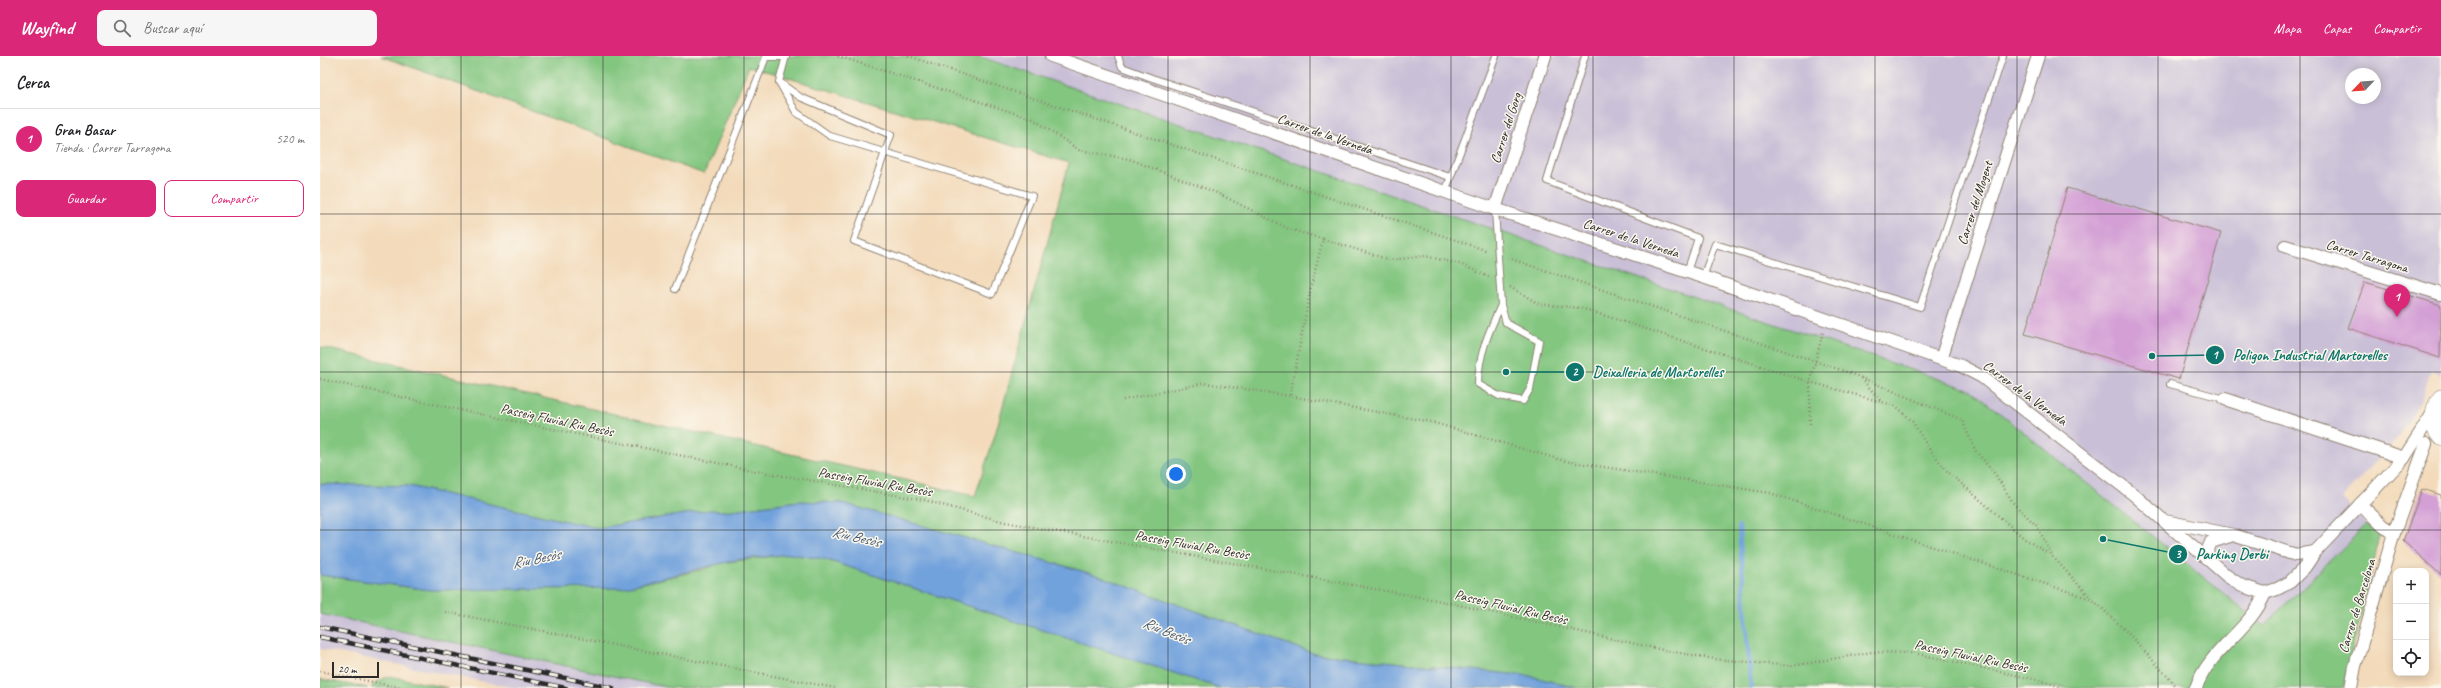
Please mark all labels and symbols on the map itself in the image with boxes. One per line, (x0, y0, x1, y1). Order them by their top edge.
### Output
north arrow (2345, 68, 2381, 104)
street label: Carrer del Gorg (1487, 90, 1526, 166)
street label: Carrer de la Verneda (1275, 110, 1376, 159)
street label: Carrer del Mogent (1953, 158, 1997, 247)
street label: Carrer de la Verneda (1581, 215, 1682, 262)
street label: Carrer Tarragona (2324, 235, 2411, 277)
pin: 1 (2384, 284, 2410, 317)
callout: Poligon Industrial Martorelles (2205, 341, 2395, 368)
text: Poligon Industrial Martorelles (2233, 346, 2389, 365)
text: 1 (2212, 347, 2219, 363)
street label: Carrer de la Verneda (1980, 357, 2071, 430)
callout: Deixalleria de Martorelles (1565, 359, 1732, 386)
text: Deixalleria de Martorelles (1593, 363, 1725, 382)
text: 2 (1572, 364, 1579, 380)
street label: Passeig Fluvial Riu Besòs (499, 400, 616, 441)
street label: Passeig Fluvial Riu Besòs (817, 464, 934, 501)
your location (1166, 464, 1186, 484)
water label: Riu Besòs (830, 522, 884, 552)
street label: Passeig Fluvial Riu Besòs (1134, 527, 1251, 564)
callout: Parking Derbi (2168, 540, 2276, 567)
water label: Riu Besòs (511, 545, 564, 573)
text: Parking Derbi (2196, 545, 2270, 564)
text: 3 (2175, 546, 2182, 562)
street label: Carrer de Barcelona (2335, 556, 2380, 655)
street label: Passeig Fluvial Riu Besòs (1453, 586, 1570, 628)
water label: Riu Besòs (1140, 613, 1195, 650)
street label: Passeig Fluvial Riu Besòs (1913, 636, 2030, 677)
scale bar (332, 660, 379, 679)

